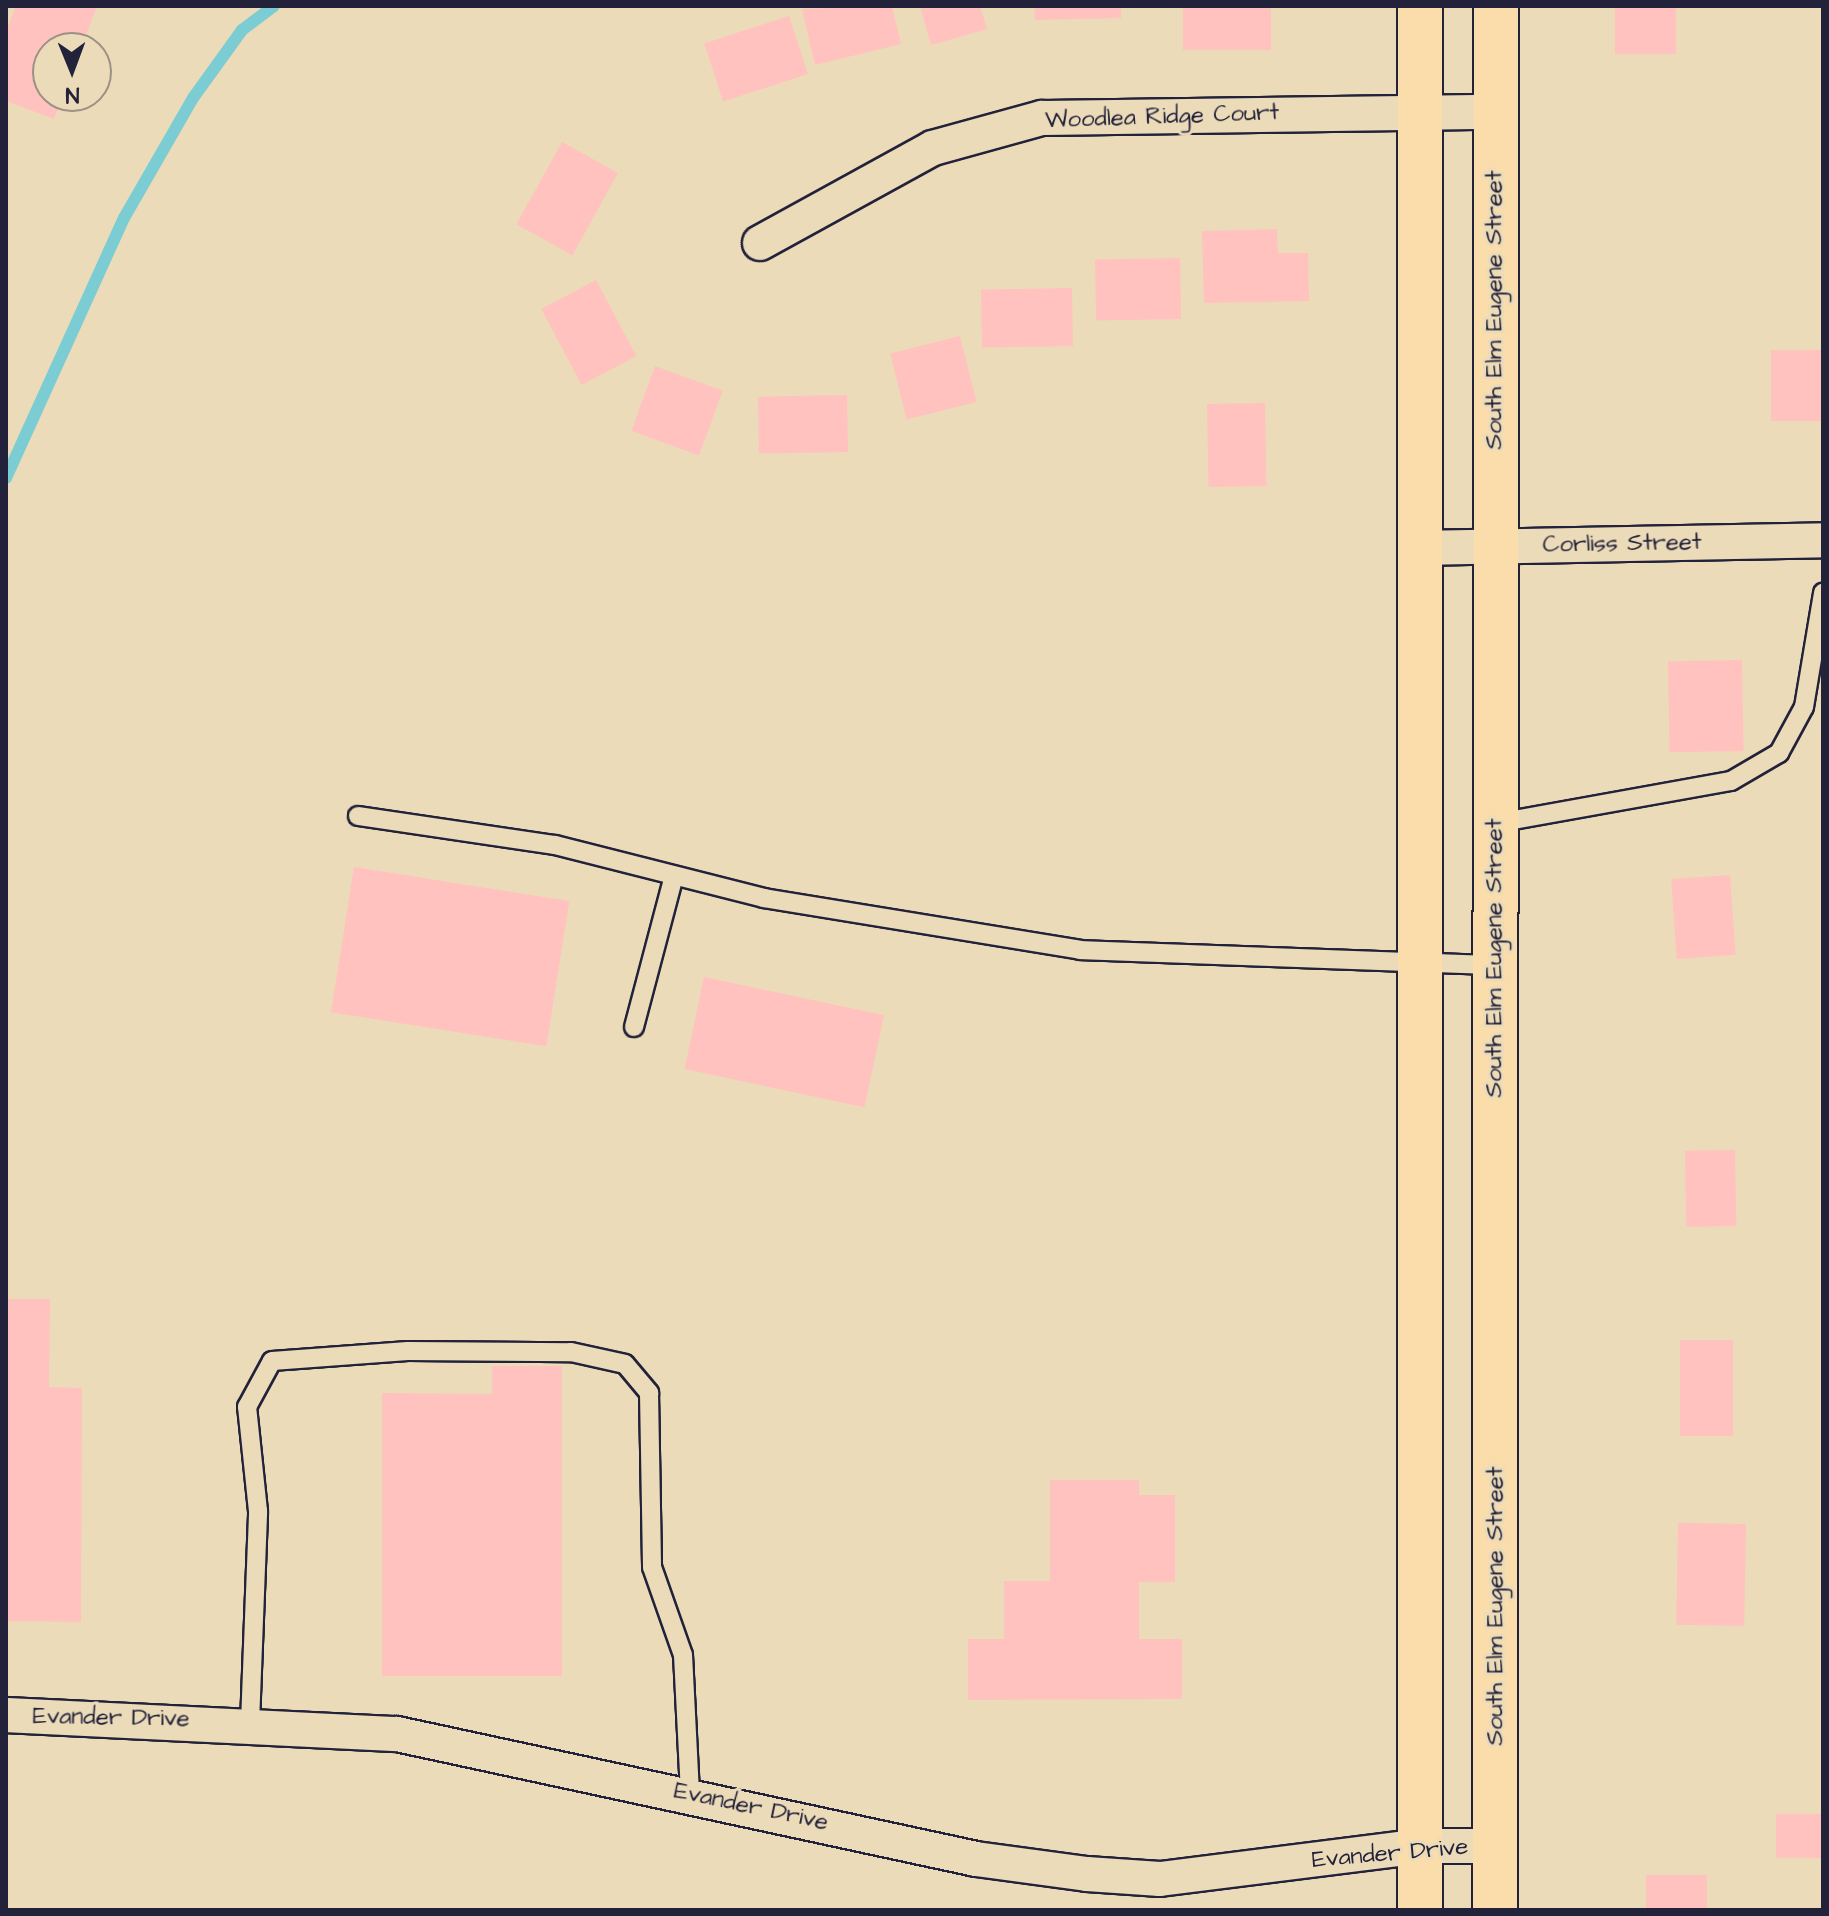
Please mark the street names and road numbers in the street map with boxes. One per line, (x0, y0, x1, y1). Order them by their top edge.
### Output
street label: Woodlea Ridge Court (1045, 99, 1279, 135)
street label: South Elm Eugene Street (1481, 171, 1509, 449)
street label: Corliss Street (1542, 528, 1702, 560)
street label: South Elm Eugene Street (1481, 819, 1509, 1097)
street label: South Elm Eugene Street (1482, 1467, 1510, 1745)
street label: Evander Drive (32, 1702, 190, 1734)
street label: Evander Drive (671, 1777, 831, 1837)
street label: Evander Drive (1311, 1833, 1469, 1875)

